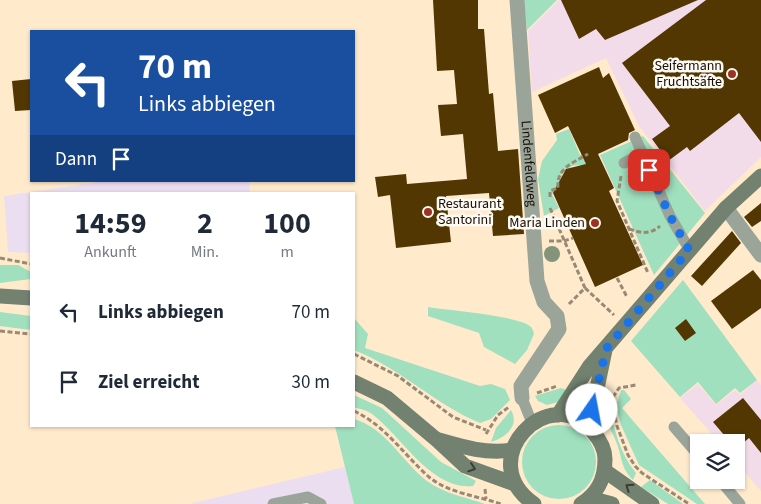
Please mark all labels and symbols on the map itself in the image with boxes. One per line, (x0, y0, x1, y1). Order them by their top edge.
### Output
place label: Seifermann Fruchtsäfte (654, 56, 722, 92)
marker: Seifermann Fruchtsäfte (726, 68, 738, 80)
street label: Lindenfeldweg (516, 120, 542, 207)
pin (628, 149, 670, 191)
place label: Restaurant Santorini (438, 194, 502, 230)
marker: Restaurant Santorini (422, 206, 434, 218)
place label: Maria Linden (509, 213, 585, 233)
marker: Maria Linden (589, 217, 601, 229)
position arrow (565, 383, 617, 435)
one-way arrow (467, 462, 476, 472)
one-way arrow (625, 483, 634, 493)

